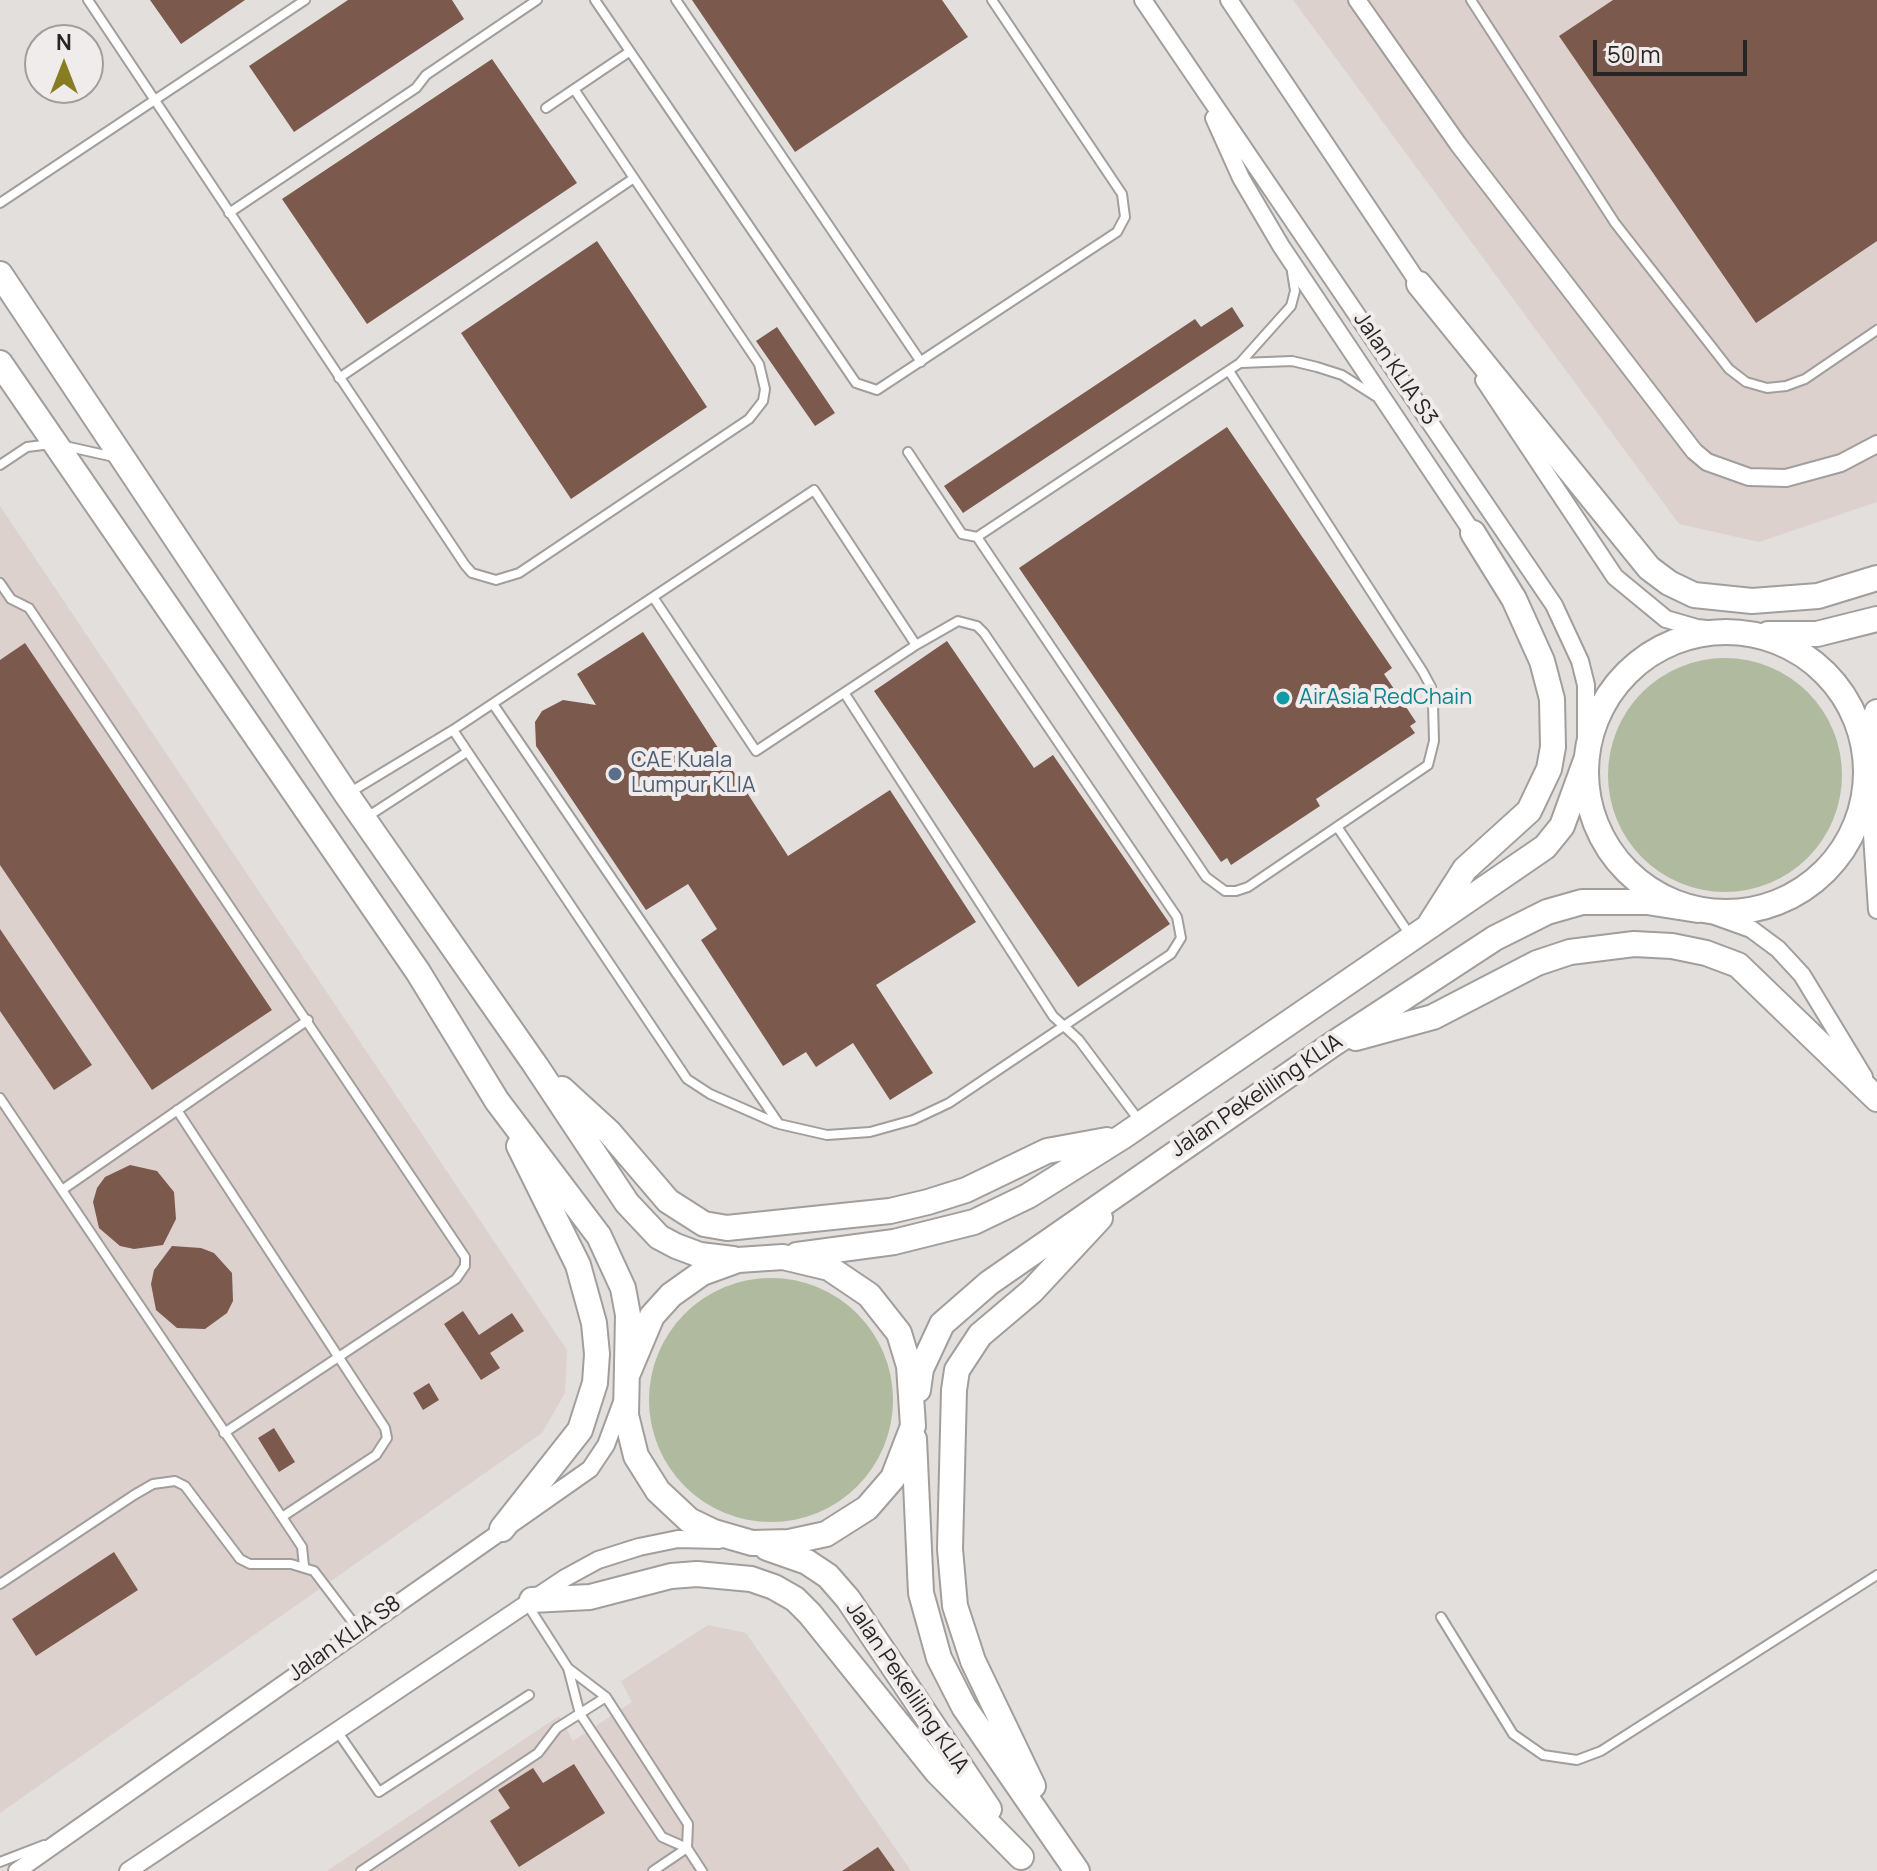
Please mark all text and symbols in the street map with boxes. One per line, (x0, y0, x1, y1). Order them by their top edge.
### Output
north arrow (24, 24, 104, 104)
scale bar (1597, 24, 1751, 74)
text: N (56, 27, 72, 57)
text: 50 m (1607, 37, 1661, 70)
street label: Jalan KLIA S3 (1348, 307, 1442, 431)
place label: AirAsia RedChain (1299, 685, 1472, 711)
marker: AirAsia RedChain (1274, 689, 1292, 707)
place label: CAE Kuala Lumpur KLIA (631, 748, 756, 800)
marker: CAE Kuala Lumpur KLIA (606, 765, 624, 783)
street label: Jalan Pekeliling KLIA (1166, 1029, 1348, 1163)
street label: Jalan KLIA S8 (284, 1591, 406, 1687)
street label: Jalan Pekeliling KLIA (840, 1597, 974, 1779)

